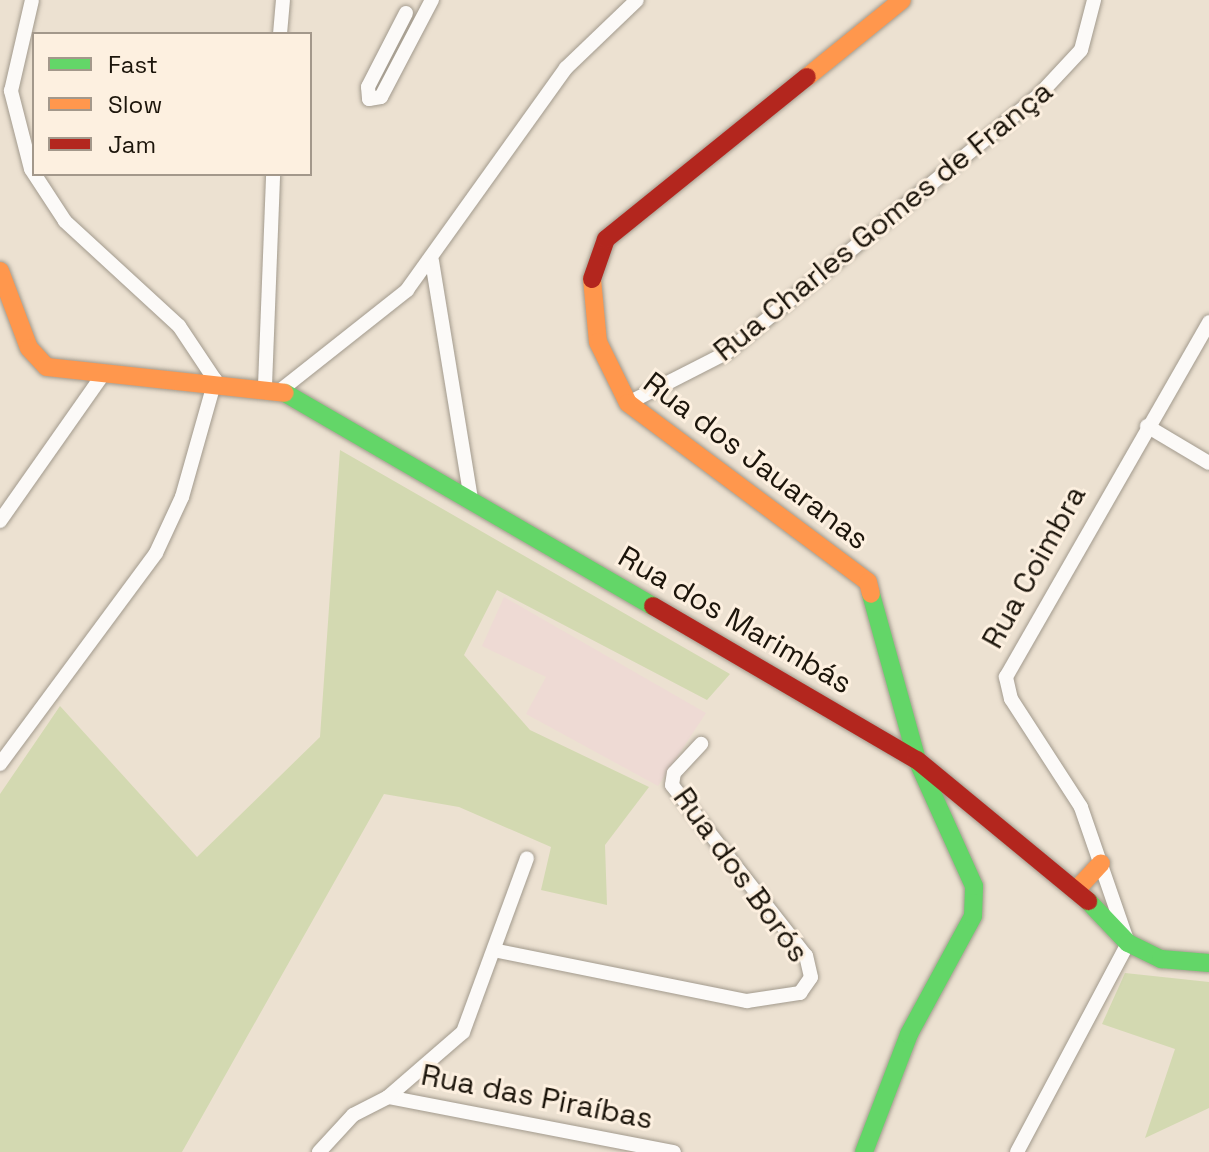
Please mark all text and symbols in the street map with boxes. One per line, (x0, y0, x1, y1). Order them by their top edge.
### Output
legend (32, 32, 312, 176)
text: Fast (108, 49, 158, 80)
street label: Rua Charles Gomes de França (706, 73, 1060, 369)
text: Slow (108, 89, 162, 120)
text: Jam (108, 129, 156, 160)
street label: Rua dos Jauaranas (636, 365, 876, 557)
street label: Rua Coimbra (974, 479, 1094, 655)
street label: Rua dos Marimbás (612, 539, 858, 701)
street label: Rua dos Borós (666, 781, 816, 969)
street label: Rua das Piraíbas (418, 1057, 656, 1137)

